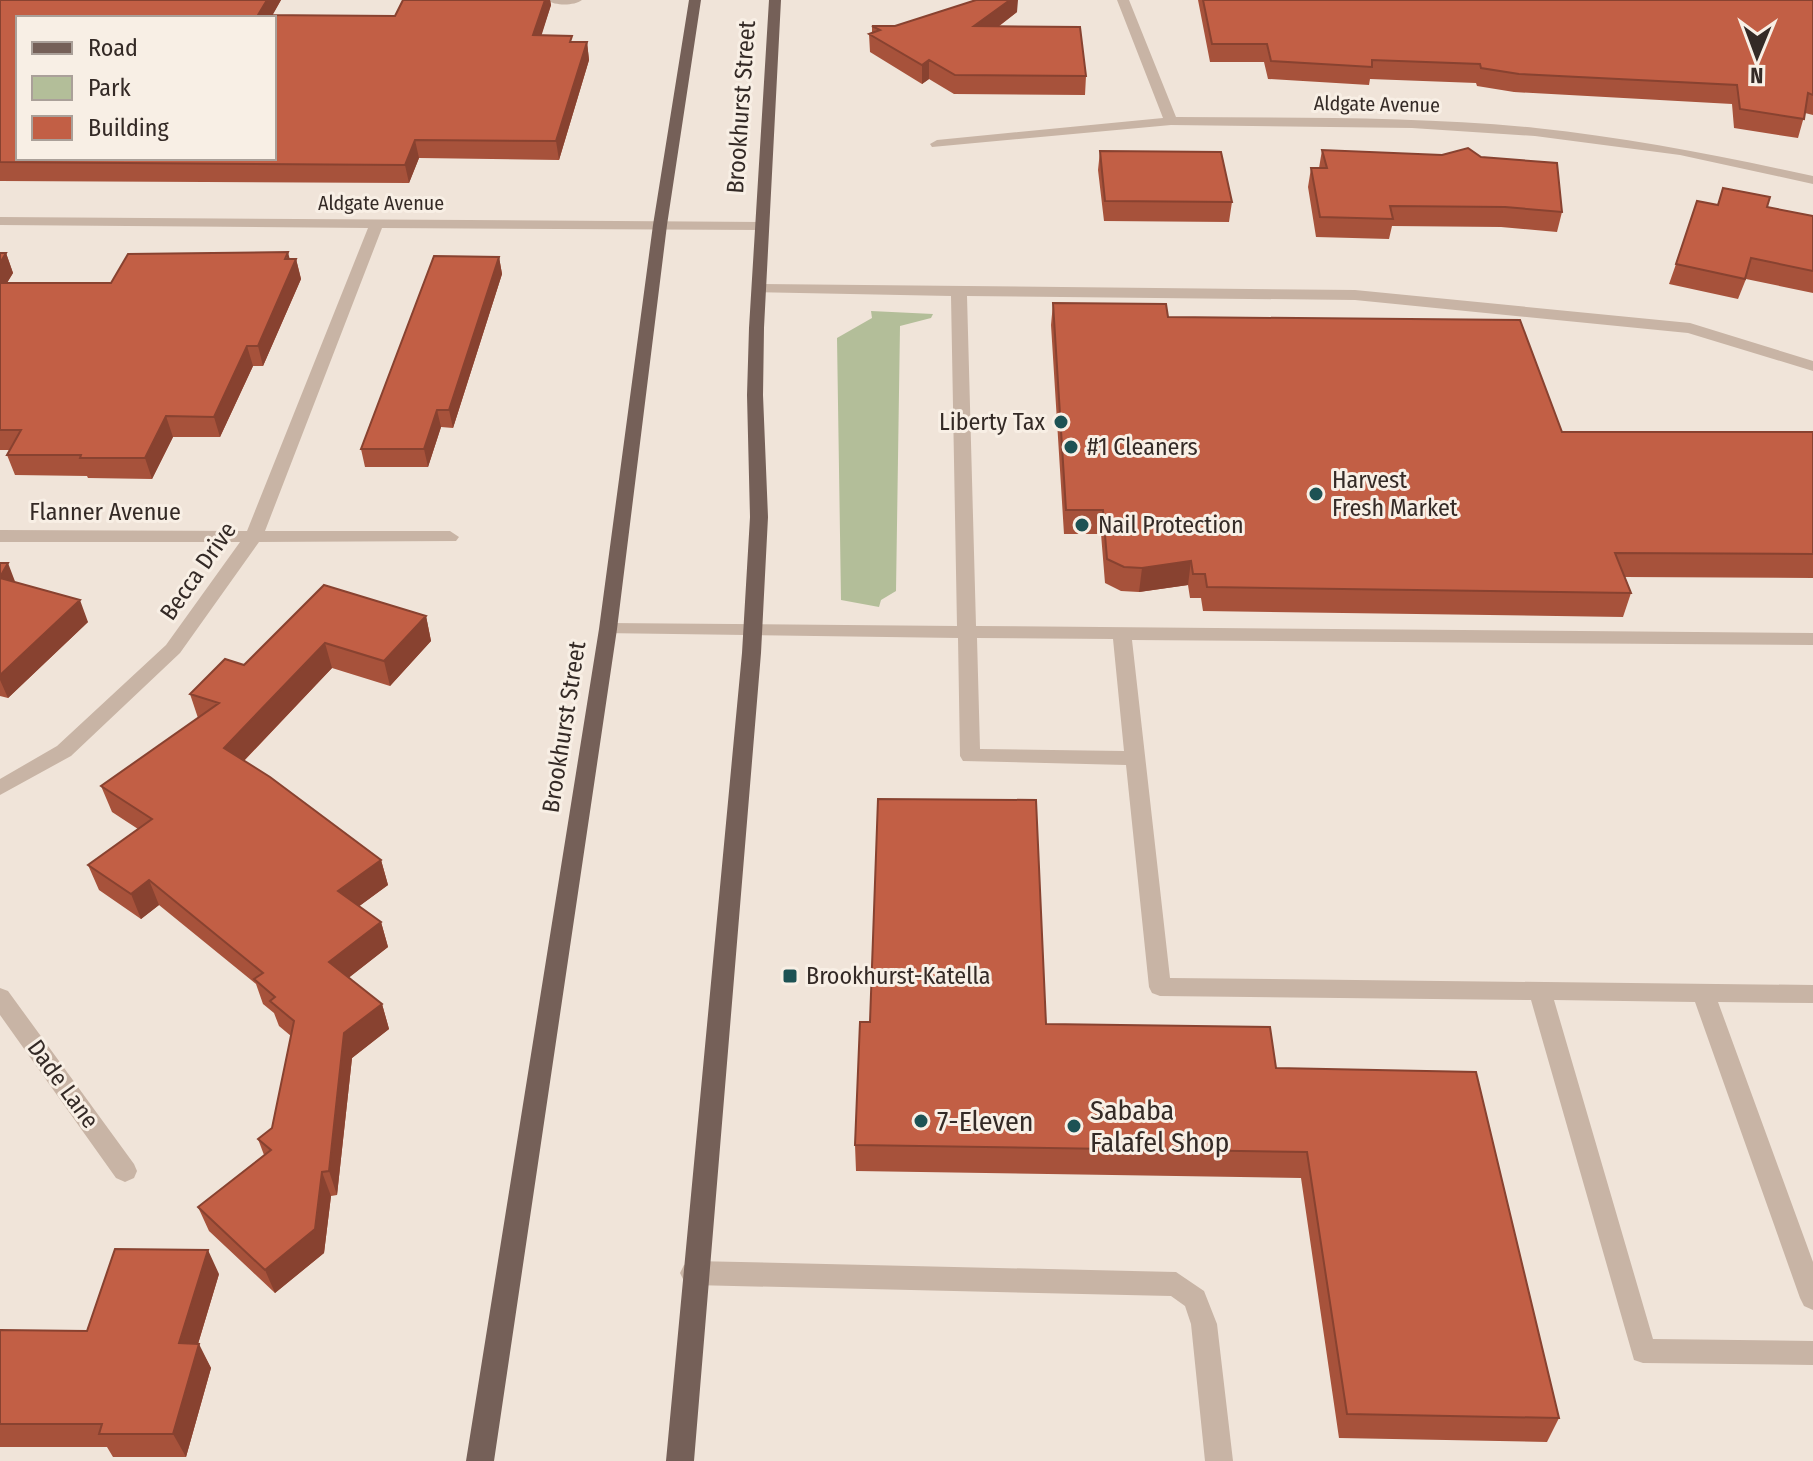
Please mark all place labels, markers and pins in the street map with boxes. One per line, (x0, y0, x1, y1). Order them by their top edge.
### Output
place label: Liberty Tax (939, 408, 1045, 436)
marker: Liberty Tax (1052, 413, 1070, 431)
place label: #1 Cleaners (1087, 433, 1198, 461)
marker: #1 Cleaners (1062, 438, 1080, 456)
place label: Harvest Fresh Market (1332, 466, 1458, 522)
marker: Harvest Fresh Market (1307, 485, 1325, 503)
place label: Nail Protection (1098, 511, 1244, 539)
marker: Nail Protection (1073, 516, 1091, 534)
place label: Brookhurst-Katella (806, 962, 990, 990)
marker: Brookhurst-Katella (781, 967, 799, 985)
place label: Sababa Falafel Shop (1090, 1094, 1229, 1159)
place label: 7-Eleven (937, 1105, 1034, 1138)
marker: 7-Eleven (912, 1112, 930, 1130)
marker: Sababa Falafel Shop (1065, 1117, 1083, 1135)

